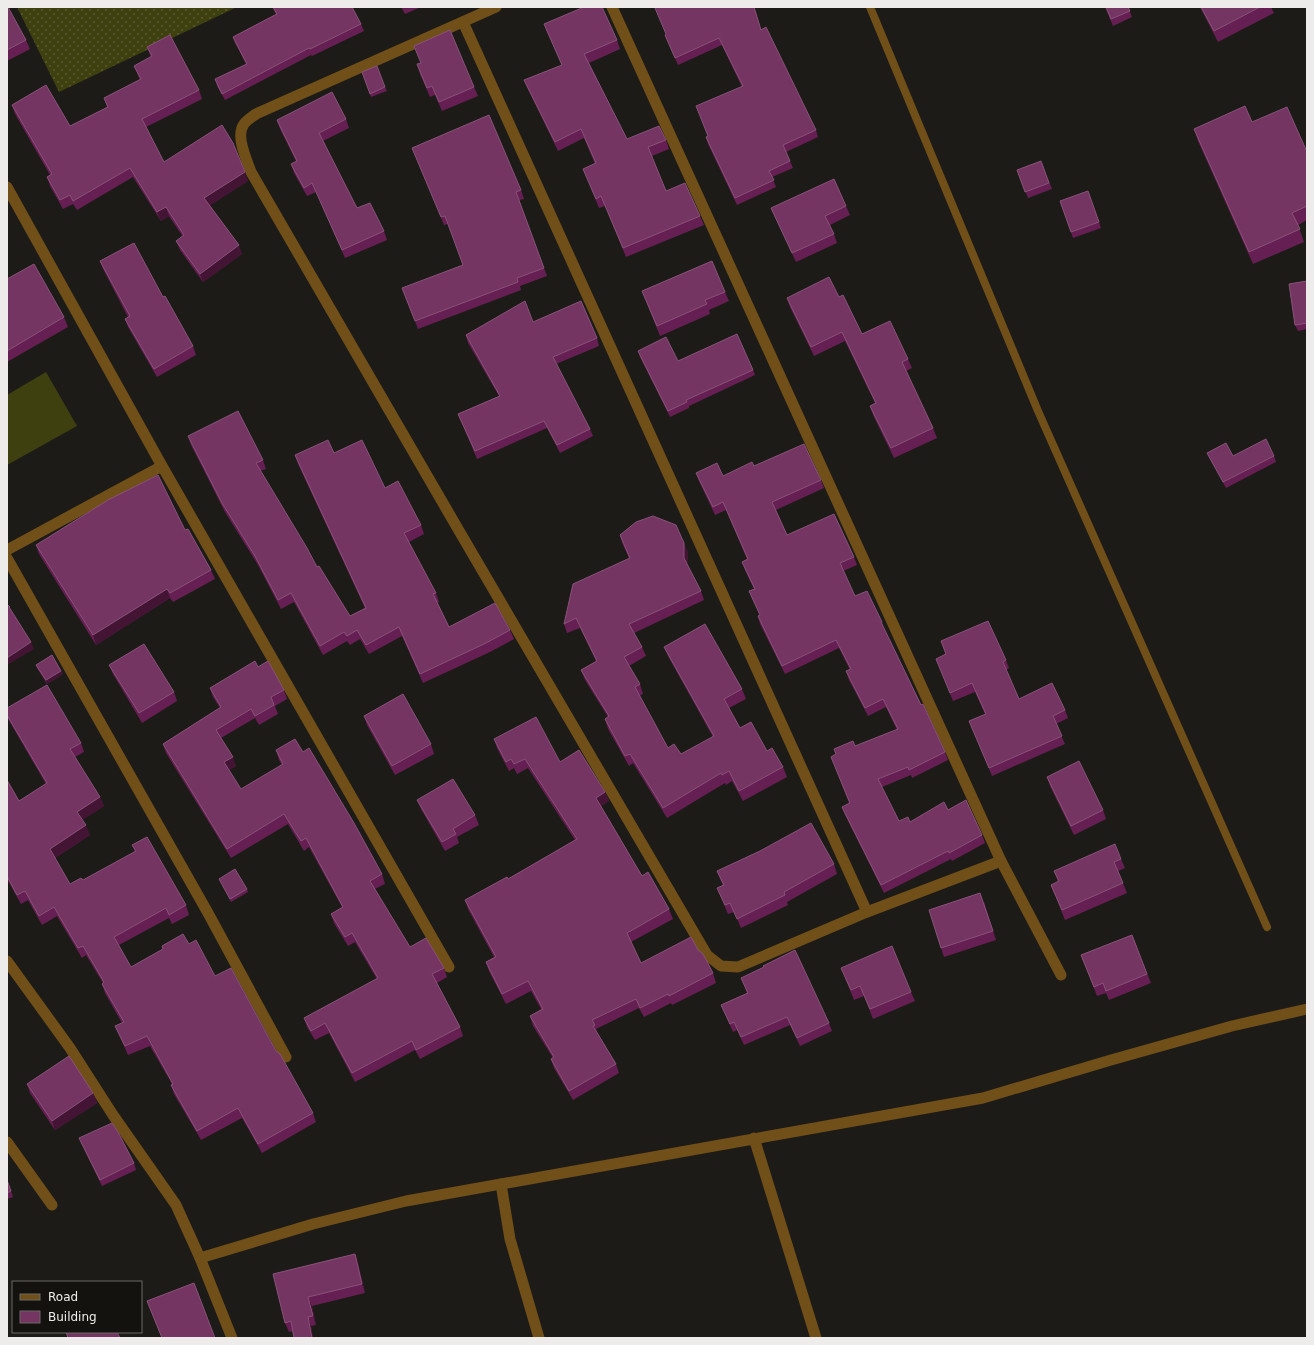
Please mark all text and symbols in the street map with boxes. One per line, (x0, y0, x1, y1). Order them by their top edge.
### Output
legend (12, 1281, 142, 1333)
text: Road (48, 1290, 78, 1304)
text: Building (48, 1310, 97, 1324)

